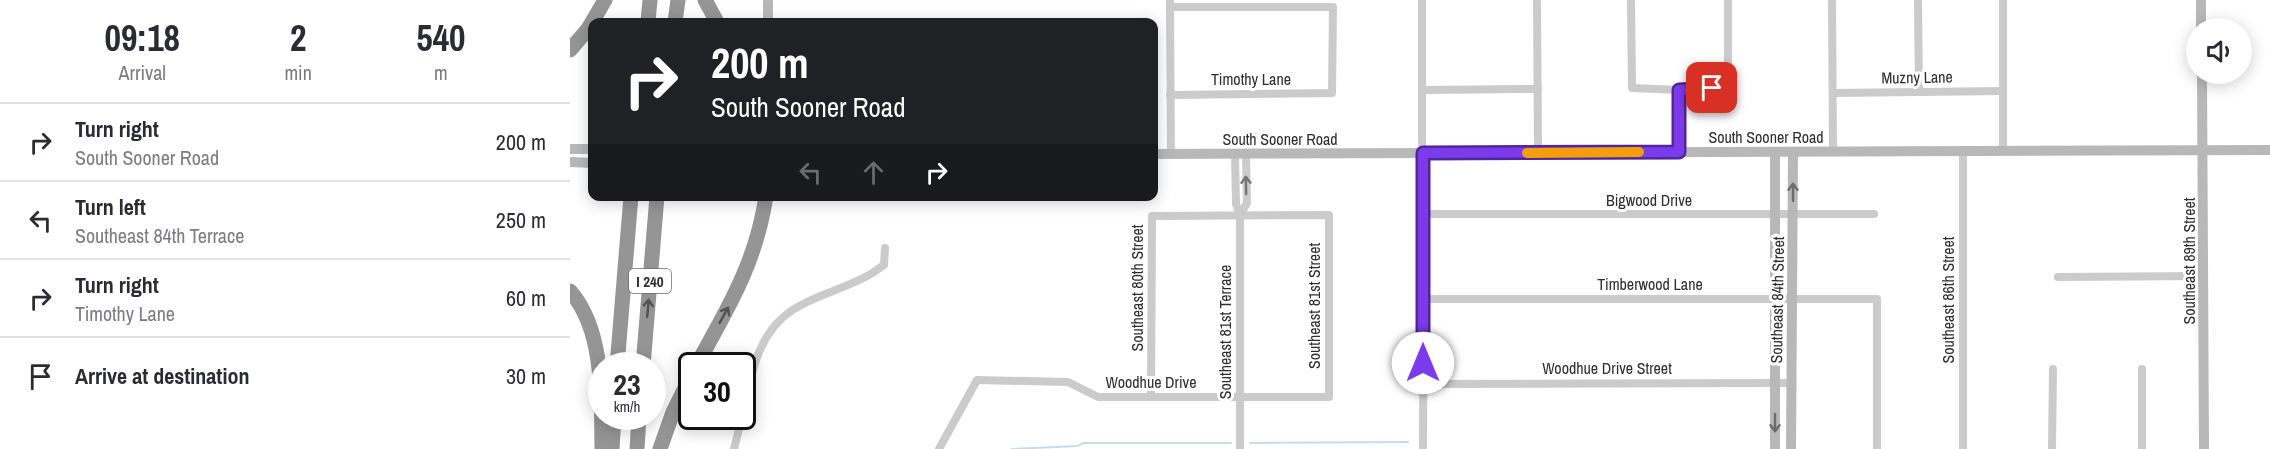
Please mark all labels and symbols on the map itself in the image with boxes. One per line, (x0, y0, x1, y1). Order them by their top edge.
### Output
pin (1686, 62, 1737, 113)
street label: Muzny Lane (1881, 65, 1953, 89)
street label: Timothy Lane (1211, 68, 1291, 90)
street label: South Sooner Road (1708, 126, 1824, 148)
street label: South Sooner Road (1222, 128, 1338, 150)
one-way arrow (1241, 175, 1252, 195)
one-way arrow (1787, 182, 1799, 202)
street label: Bigwood Drive (1606, 189, 1692, 211)
street label: Southeast 89th Street (2178, 197, 2200, 324)
street label: Southeast 80th Street (1126, 224, 1148, 351)
street label: Southeast 84th Street (1765, 236, 1789, 364)
street label: Southeast 86th Street (1937, 236, 1959, 363)
street label: Southeast 81st Street (1303, 243, 1325, 369)
street label: Southeast 81st Terrace (1214, 265, 1236, 399)
road number: I 240 (629, 269, 671, 293)
street label: Timberwood Lane (1597, 273, 1703, 295)
one-way arrow (643, 298, 654, 318)
one-way arrow (718, 307, 730, 324)
position arrow (1391, 331, 1455, 395)
speed limit sign: 30 (678, 352, 756, 430)
street label: Woodhue Drive Street (1542, 357, 1672, 379)
street label: Woodhue Drive (1106, 371, 1196, 393)
one-way arrow (1769, 412, 1781, 432)

